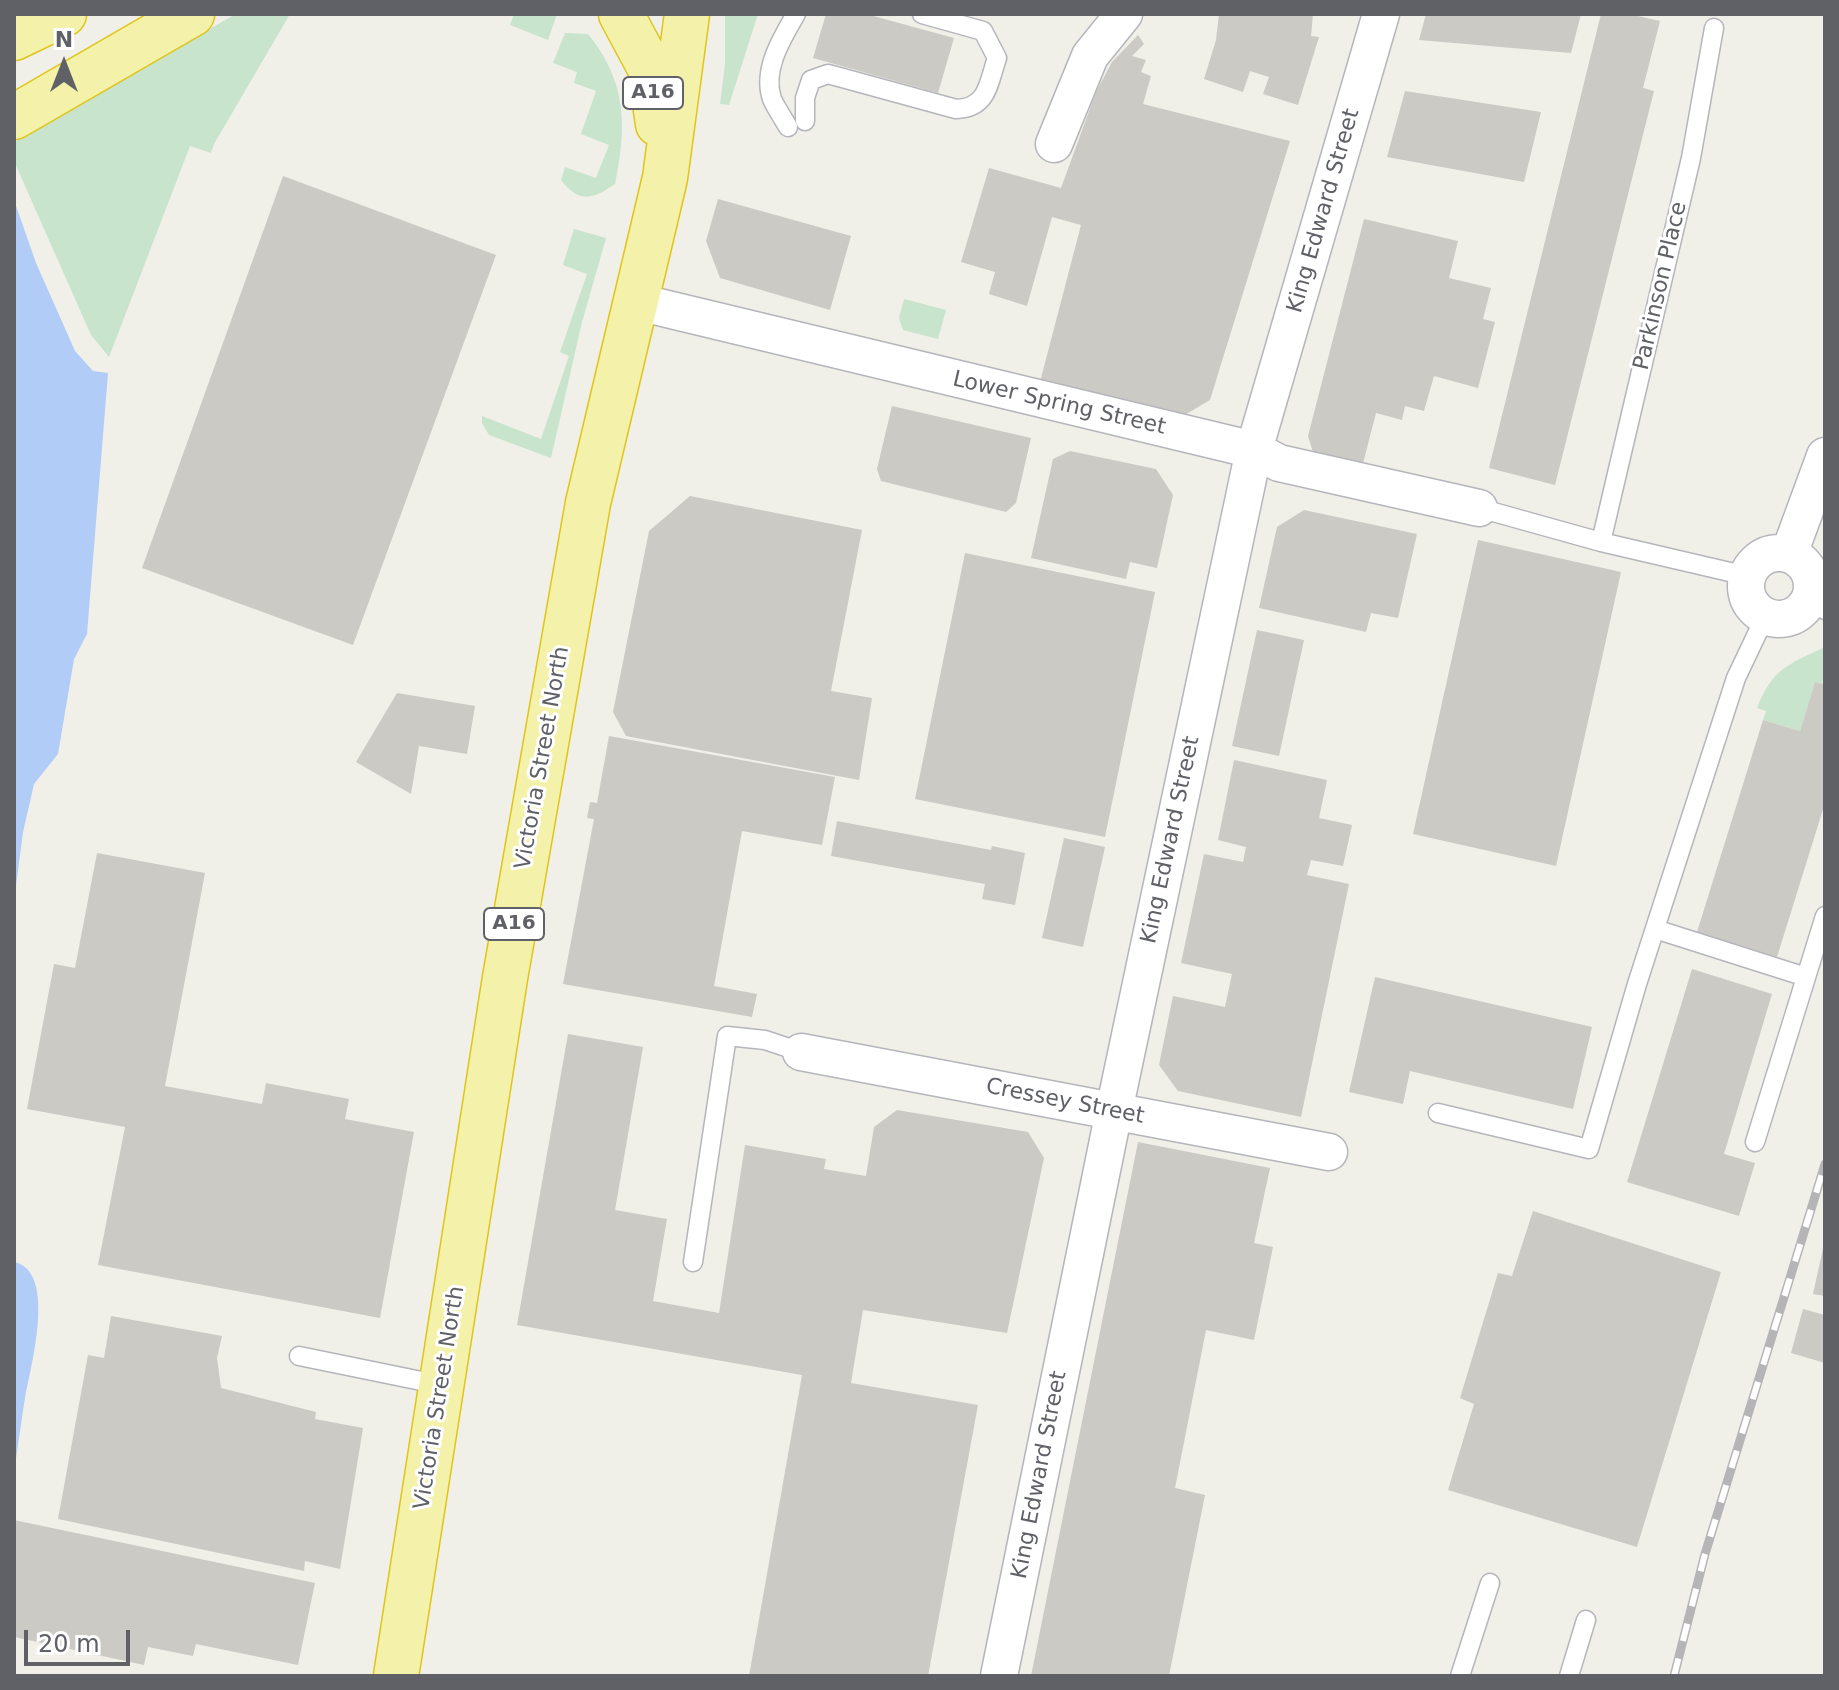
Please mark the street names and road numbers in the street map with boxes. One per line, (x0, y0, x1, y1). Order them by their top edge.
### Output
road number: A16 (623, 77, 683, 109)
street label: King Edward Street (1282, 106, 1366, 316)
street label: Parkinson Place (1629, 199, 1693, 373)
street label: Lower Spring Street (950, 367, 1168, 441)
street label: Victoria Street North (510, 644, 576, 872)
street label: King Edward Street (1136, 734, 1206, 946)
road number: A16 (484, 908, 544, 940)
street label: Cressey Street (984, 1074, 1146, 1130)
street label: Victoria Street North (409, 1284, 471, 1512)
street label: King Edward Street (1007, 1369, 1073, 1581)

